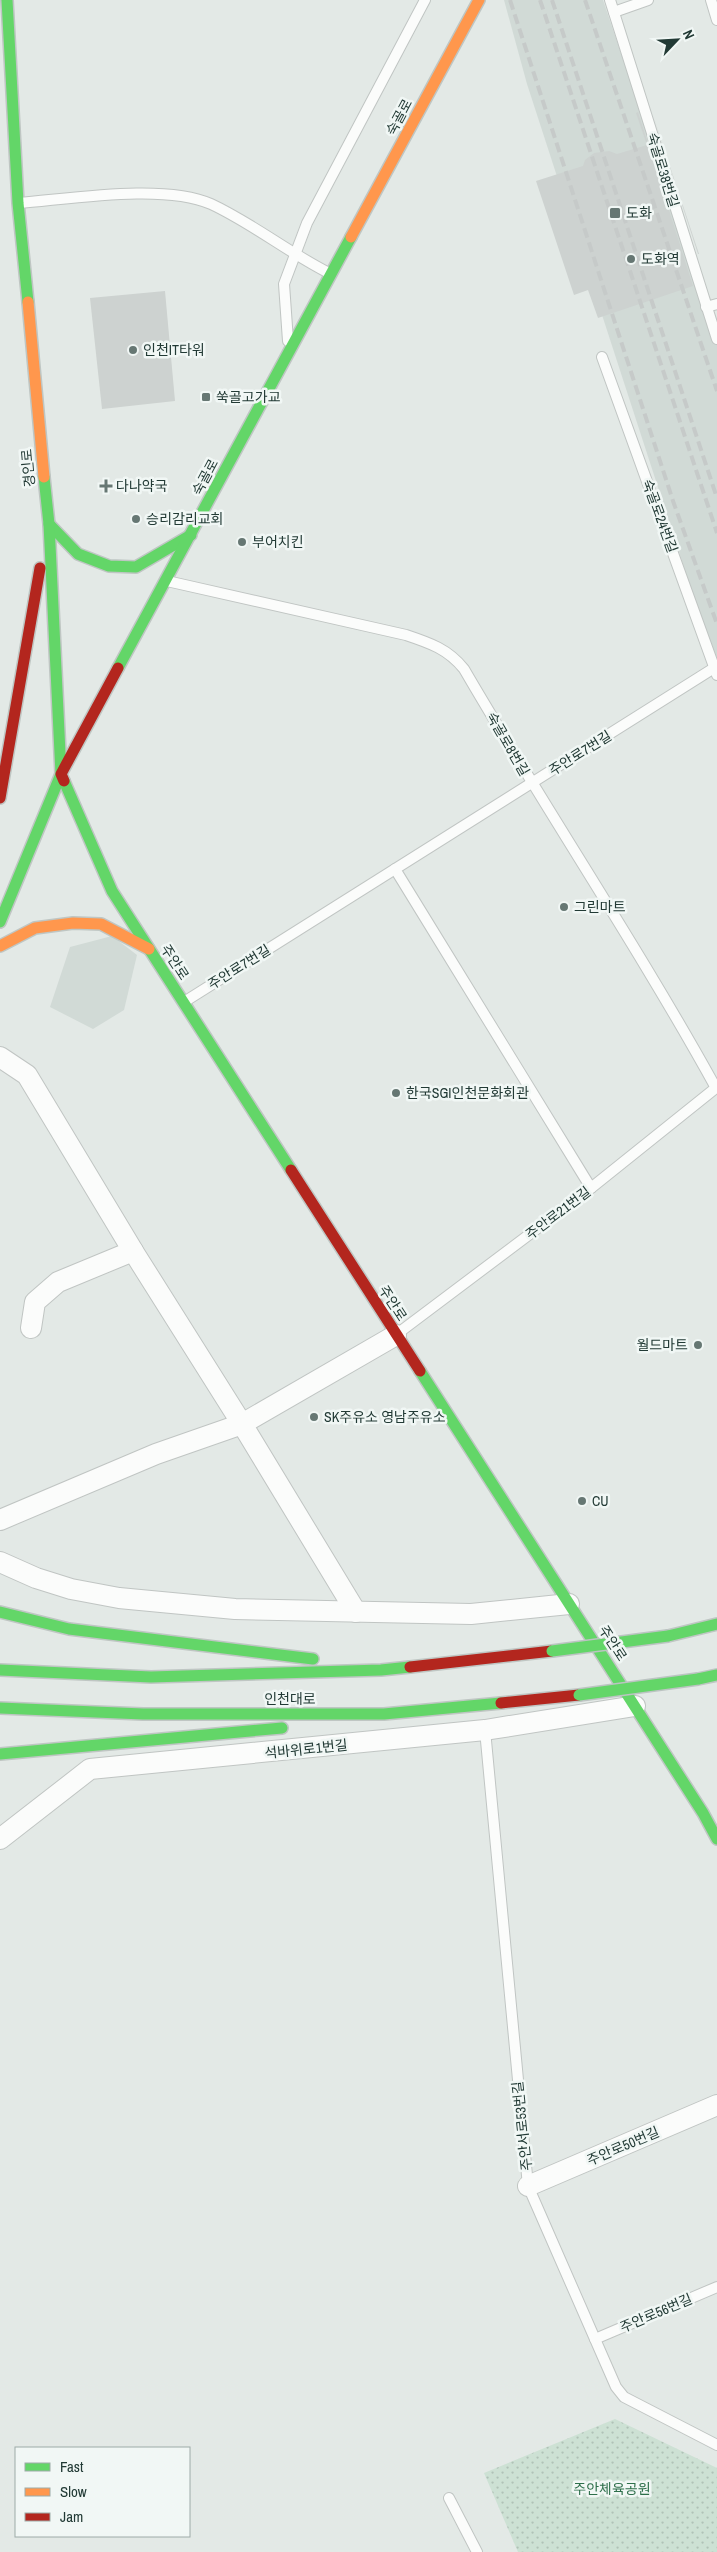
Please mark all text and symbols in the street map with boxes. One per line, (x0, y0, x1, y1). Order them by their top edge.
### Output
north arrow (652, 15, 702, 65)
text: N (679, 27, 699, 42)
street label: 숙골로 (382, 96, 416, 138)
street label: 숙골로38번길 (643, 130, 683, 210)
place label: 도화 (626, 204, 652, 222)
marker: 도화 (608, 206, 622, 220)
place label: 도화역 (641, 250, 680, 268)
marker: 도화역 (625, 253, 637, 265)
place label: 인천IT타워 (143, 341, 205, 359)
marker: 인천IT타워 (127, 344, 139, 356)
place label: 쑥골고가교 (216, 388, 281, 406)
marker: 쑥골고가교 (200, 391, 212, 403)
street label: 경인로 (17, 448, 39, 488)
street label: 숙골로 (188, 456, 222, 498)
place label: 다나약국 (116, 477, 168, 495)
street label: 숙골로24번길 (638, 477, 682, 555)
marker: 다나약국 (100, 480, 112, 492)
place label: 승리감리교회 (146, 510, 223, 528)
marker: 승리감리교회 (130, 513, 142, 525)
place label: 부어치킨 (252, 533, 304, 551)
marker: 부어치킨 (236, 536, 248, 548)
street label: 숙골로8번길 (483, 709, 533, 779)
street label: 주안로7번길 (545, 727, 615, 779)
place label: 그린마트 (574, 898, 626, 916)
marker: 그린마트 (558, 901, 570, 913)
street label: 주안로 (157, 941, 193, 983)
street label: 주안로7번길 (204, 941, 274, 993)
place label: 한국SGI인천문화회관 (406, 1084, 529, 1102)
marker: 한국SGI인천문화회관 (390, 1087, 402, 1099)
street label: 주안로21번길 (522, 1183, 594, 1243)
street label: 주안로 (375, 1282, 411, 1324)
place label: 월드마트 (636, 1336, 688, 1354)
marker: 월드마트 (692, 1339, 704, 1351)
place label: SK주유소 영남주유소 (324, 1408, 446, 1426)
marker: SK주유소 영남주유소 (308, 1411, 320, 1423)
place label: CU (592, 1492, 609, 1510)
marker: CU (576, 1495, 588, 1507)
street label: 주안로 (595, 1622, 631, 1664)
street label: 인천대로 (264, 1690, 316, 1708)
street label: 석바위로1번길 (263, 1736, 349, 1762)
street label: 주안서로53번길 (508, 2080, 536, 2172)
street label: 주안로50번길 (584, 2123, 662, 2169)
street label: 주안로56번길 (617, 2290, 695, 2336)
legend (15, 2447, 190, 2537)
text: Fast (60, 2456, 84, 2477)
park label: 주안체육공원 (573, 2480, 651, 2498)
text: Slow (60, 2481, 87, 2502)
text: Jam (60, 2506, 83, 2527)

